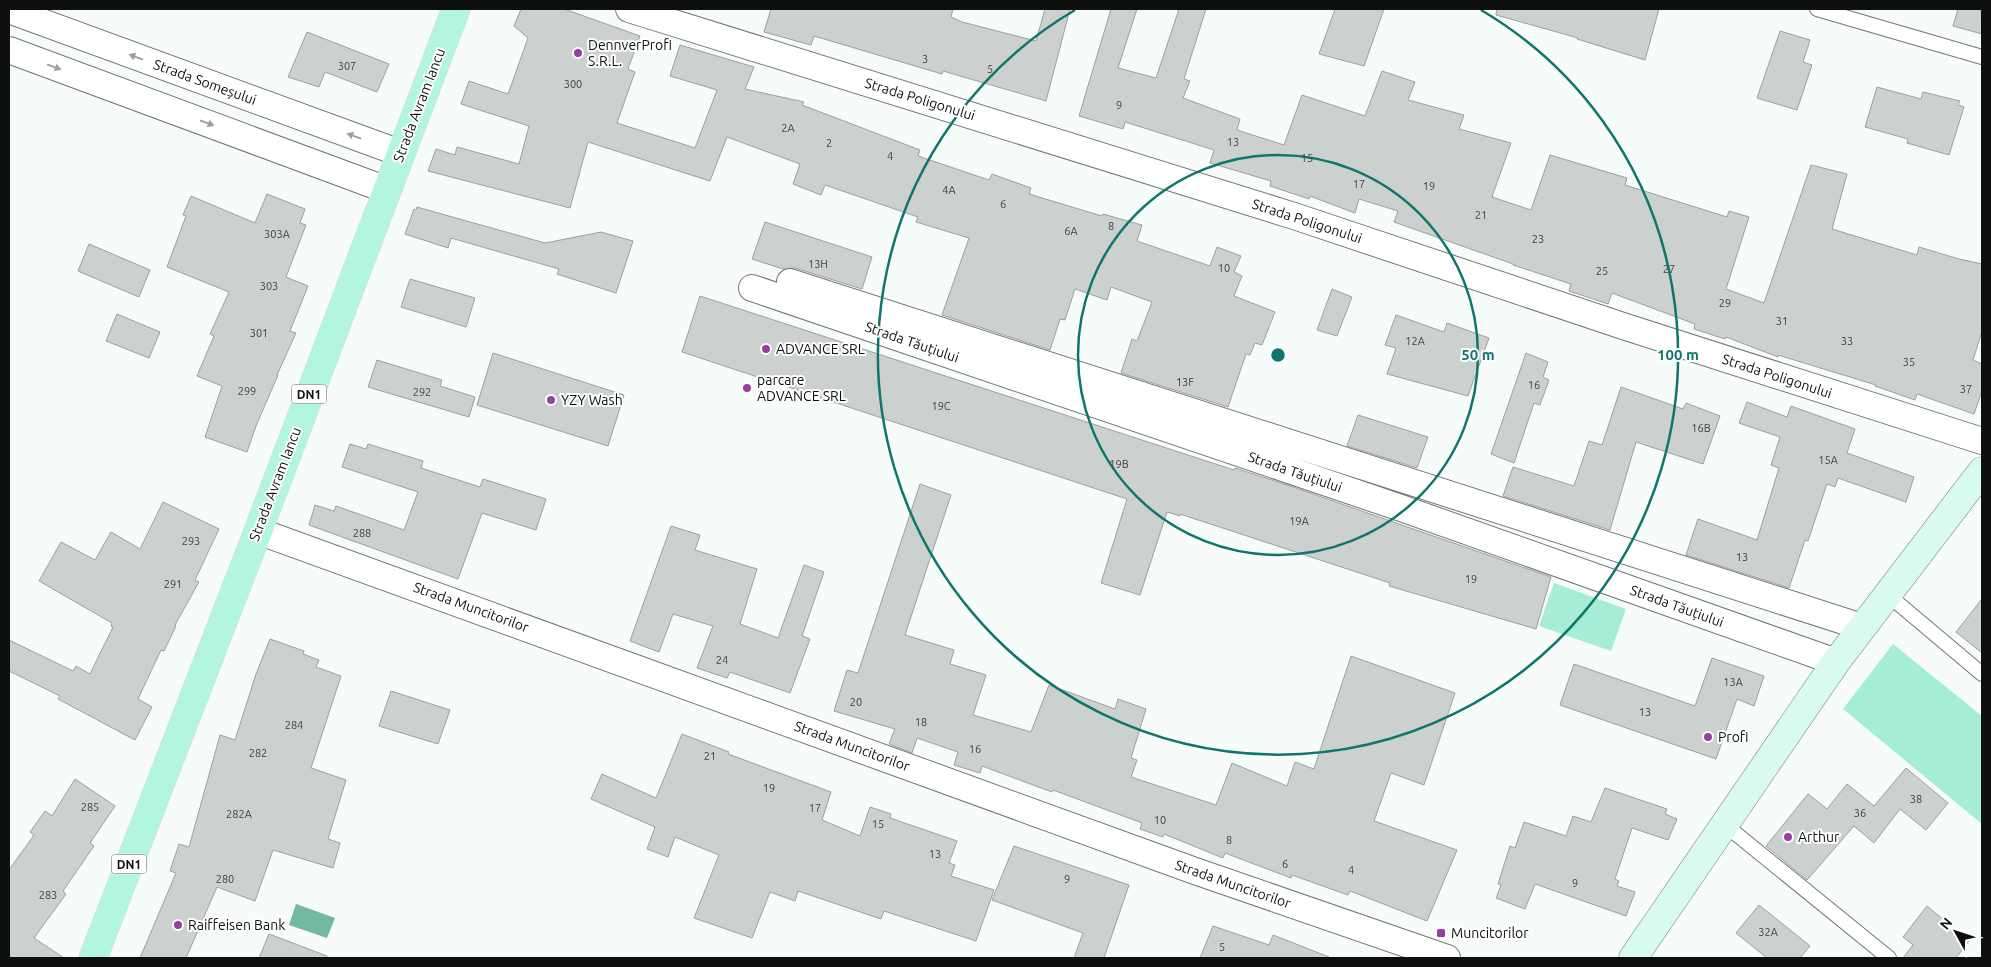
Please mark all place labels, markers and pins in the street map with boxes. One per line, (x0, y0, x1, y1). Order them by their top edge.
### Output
place label: DennverProfi S.R.L. (588, 37, 672, 69)
marker: DennverProfi S.R.L. (572, 47, 584, 59)
place label: ADVANCE SRL (776, 341, 865, 357)
marker: ADVANCE SRL (760, 343, 772, 355)
centre of rings (1269, 346, 1287, 364)
place label: parcare ADVANCE SRL (757, 372, 846, 404)
marker: parcare ADVANCE SRL (741, 382, 753, 394)
place label: YZY Wash (561, 392, 623, 408)
marker: YZY Wash (545, 394, 557, 406)
place label: Profi (1718, 729, 1749, 745)
marker: Profi (1702, 731, 1714, 743)
place label: Arthur (1798, 829, 1840, 845)
marker: Arthur (1782, 831, 1794, 843)
place label: Raiffeisen Bank (188, 917, 285, 933)
marker: Raiffeisen Bank (172, 919, 184, 931)
place label: Muncitorilor (1451, 925, 1529, 941)
marker: Muncitorilor (1435, 927, 1447, 939)

